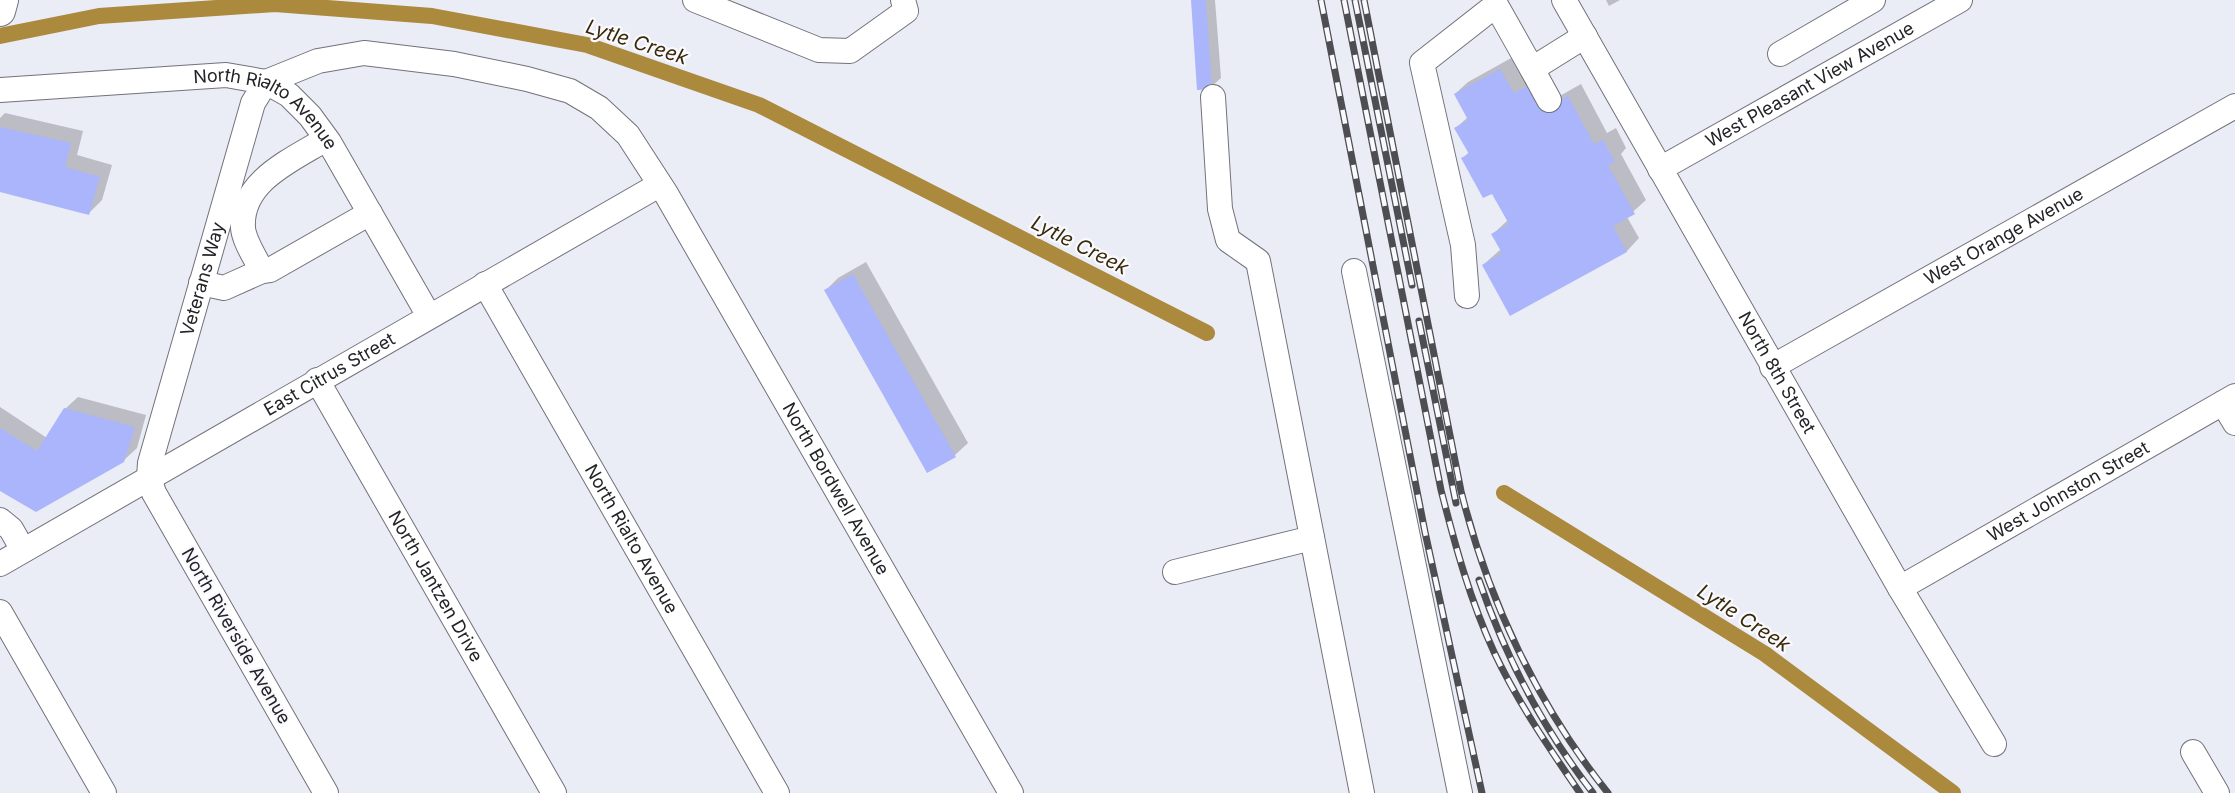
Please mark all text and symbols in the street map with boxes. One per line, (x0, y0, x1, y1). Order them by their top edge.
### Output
water label: Lytle Creek (583, 14, 692, 70)
street label: West Pleasant View Avenue (1702, 17, 1917, 151)
street label: North Rialto Avenue (193, 64, 342, 153)
street label: West Orange Avenue (1920, 183, 2087, 289)
water label: Lytle Creek (1027, 210, 1134, 280)
street label: Veterans Way (176, 220, 228, 338)
street label: North 8th Street (1734, 308, 1820, 437)
street label: East Citrus Street (260, 328, 398, 420)
street label: North Bordwell Avenue (779, 399, 894, 578)
street label: West Johnston Street (1984, 437, 2153, 546)
street label: North Rialto Avenue (581, 460, 683, 617)
street label: North Jantzen Drive (384, 507, 487, 665)
street label: North Riverside Avenue (177, 544, 295, 727)
water label: Lytle Creek (1693, 579, 1796, 657)

